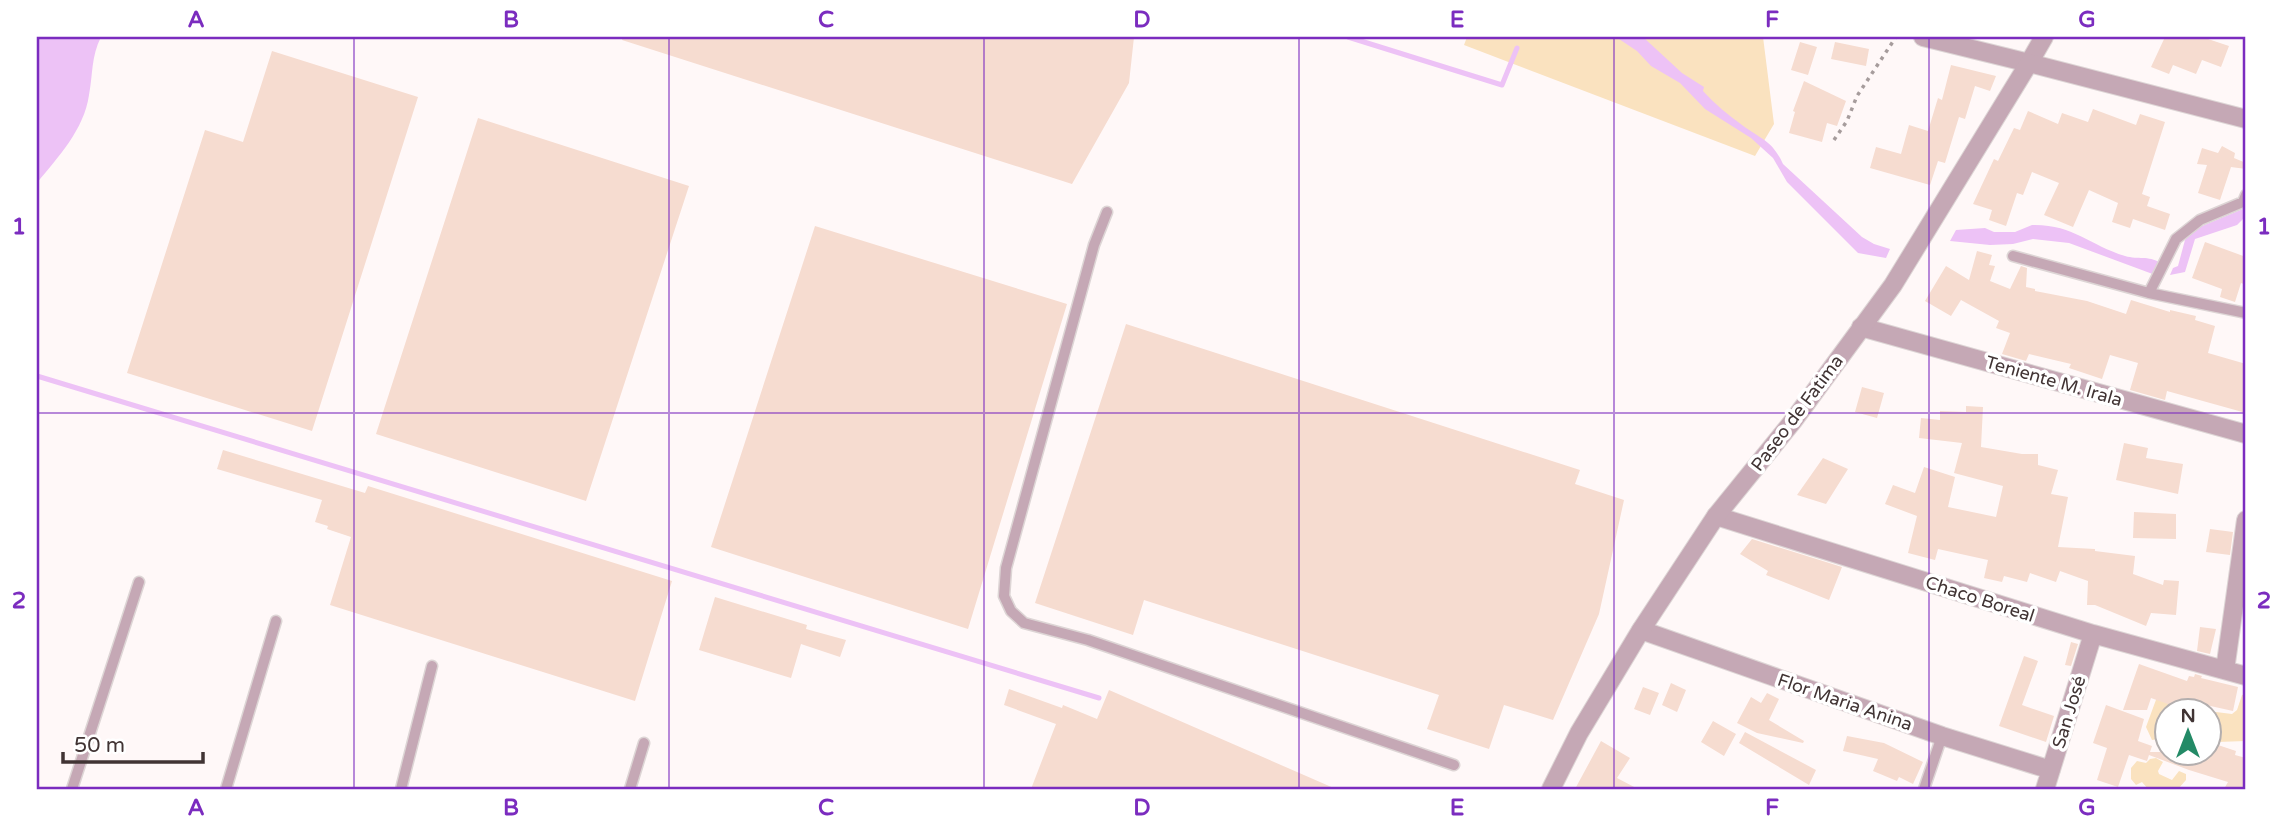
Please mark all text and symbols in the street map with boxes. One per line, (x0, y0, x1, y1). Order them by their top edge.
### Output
text: A (187, 6, 205, 34)
text: B (503, 6, 519, 34)
text: C (818, 6, 834, 34)
text: D (1133, 6, 1151, 34)
text: E (1450, 6, 1464, 34)
text: F (1765, 6, 1779, 34)
text: G (2078, 6, 2096, 34)
text: 1 (12, 213, 26, 241)
text: 1 (2257, 213, 2271, 241)
street label: Paseo de Fatima (1746, 351, 1848, 475)
street label: Teniente M. Irala (1983, 351, 2125, 411)
street label: Chaco Boreal (1923, 571, 2037, 627)
text: 2 (12, 587, 26, 615)
text: 2 (2257, 587, 2271, 615)
street label: Flor Maria Anina (1775, 669, 1915, 735)
street label: San José (2048, 673, 2090, 751)
north arrow (2154, 696, 2224, 766)
text: N (2180, 705, 2196, 727)
scale bar (63, 721, 203, 765)
text: 50 m (74, 733, 125, 758)
text: A (187, 794, 205, 822)
text: B (503, 794, 519, 822)
text: C (818, 794, 834, 822)
text: D (1133, 794, 1151, 822)
text: E (1450, 794, 1464, 822)
text: F (1765, 794, 1779, 822)
text: G (2078, 794, 2096, 822)

